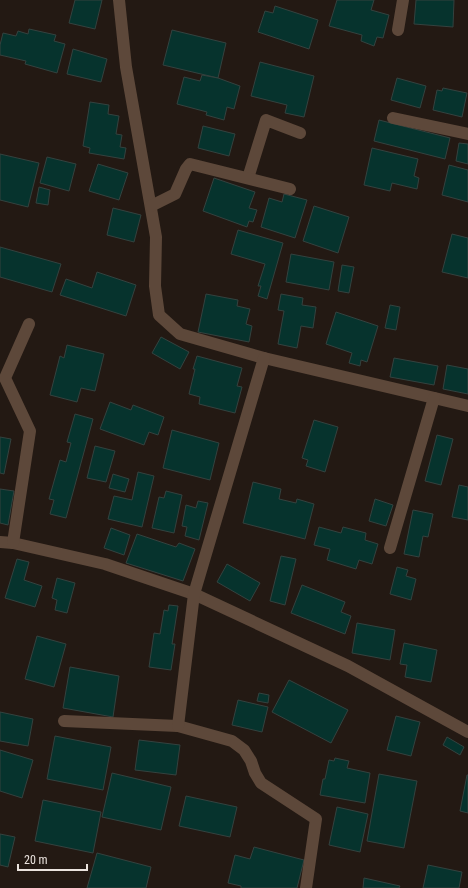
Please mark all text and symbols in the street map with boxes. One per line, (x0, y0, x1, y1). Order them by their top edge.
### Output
scale bar (18, 846, 87, 872)
text: 20 m (24, 853, 48, 867)

